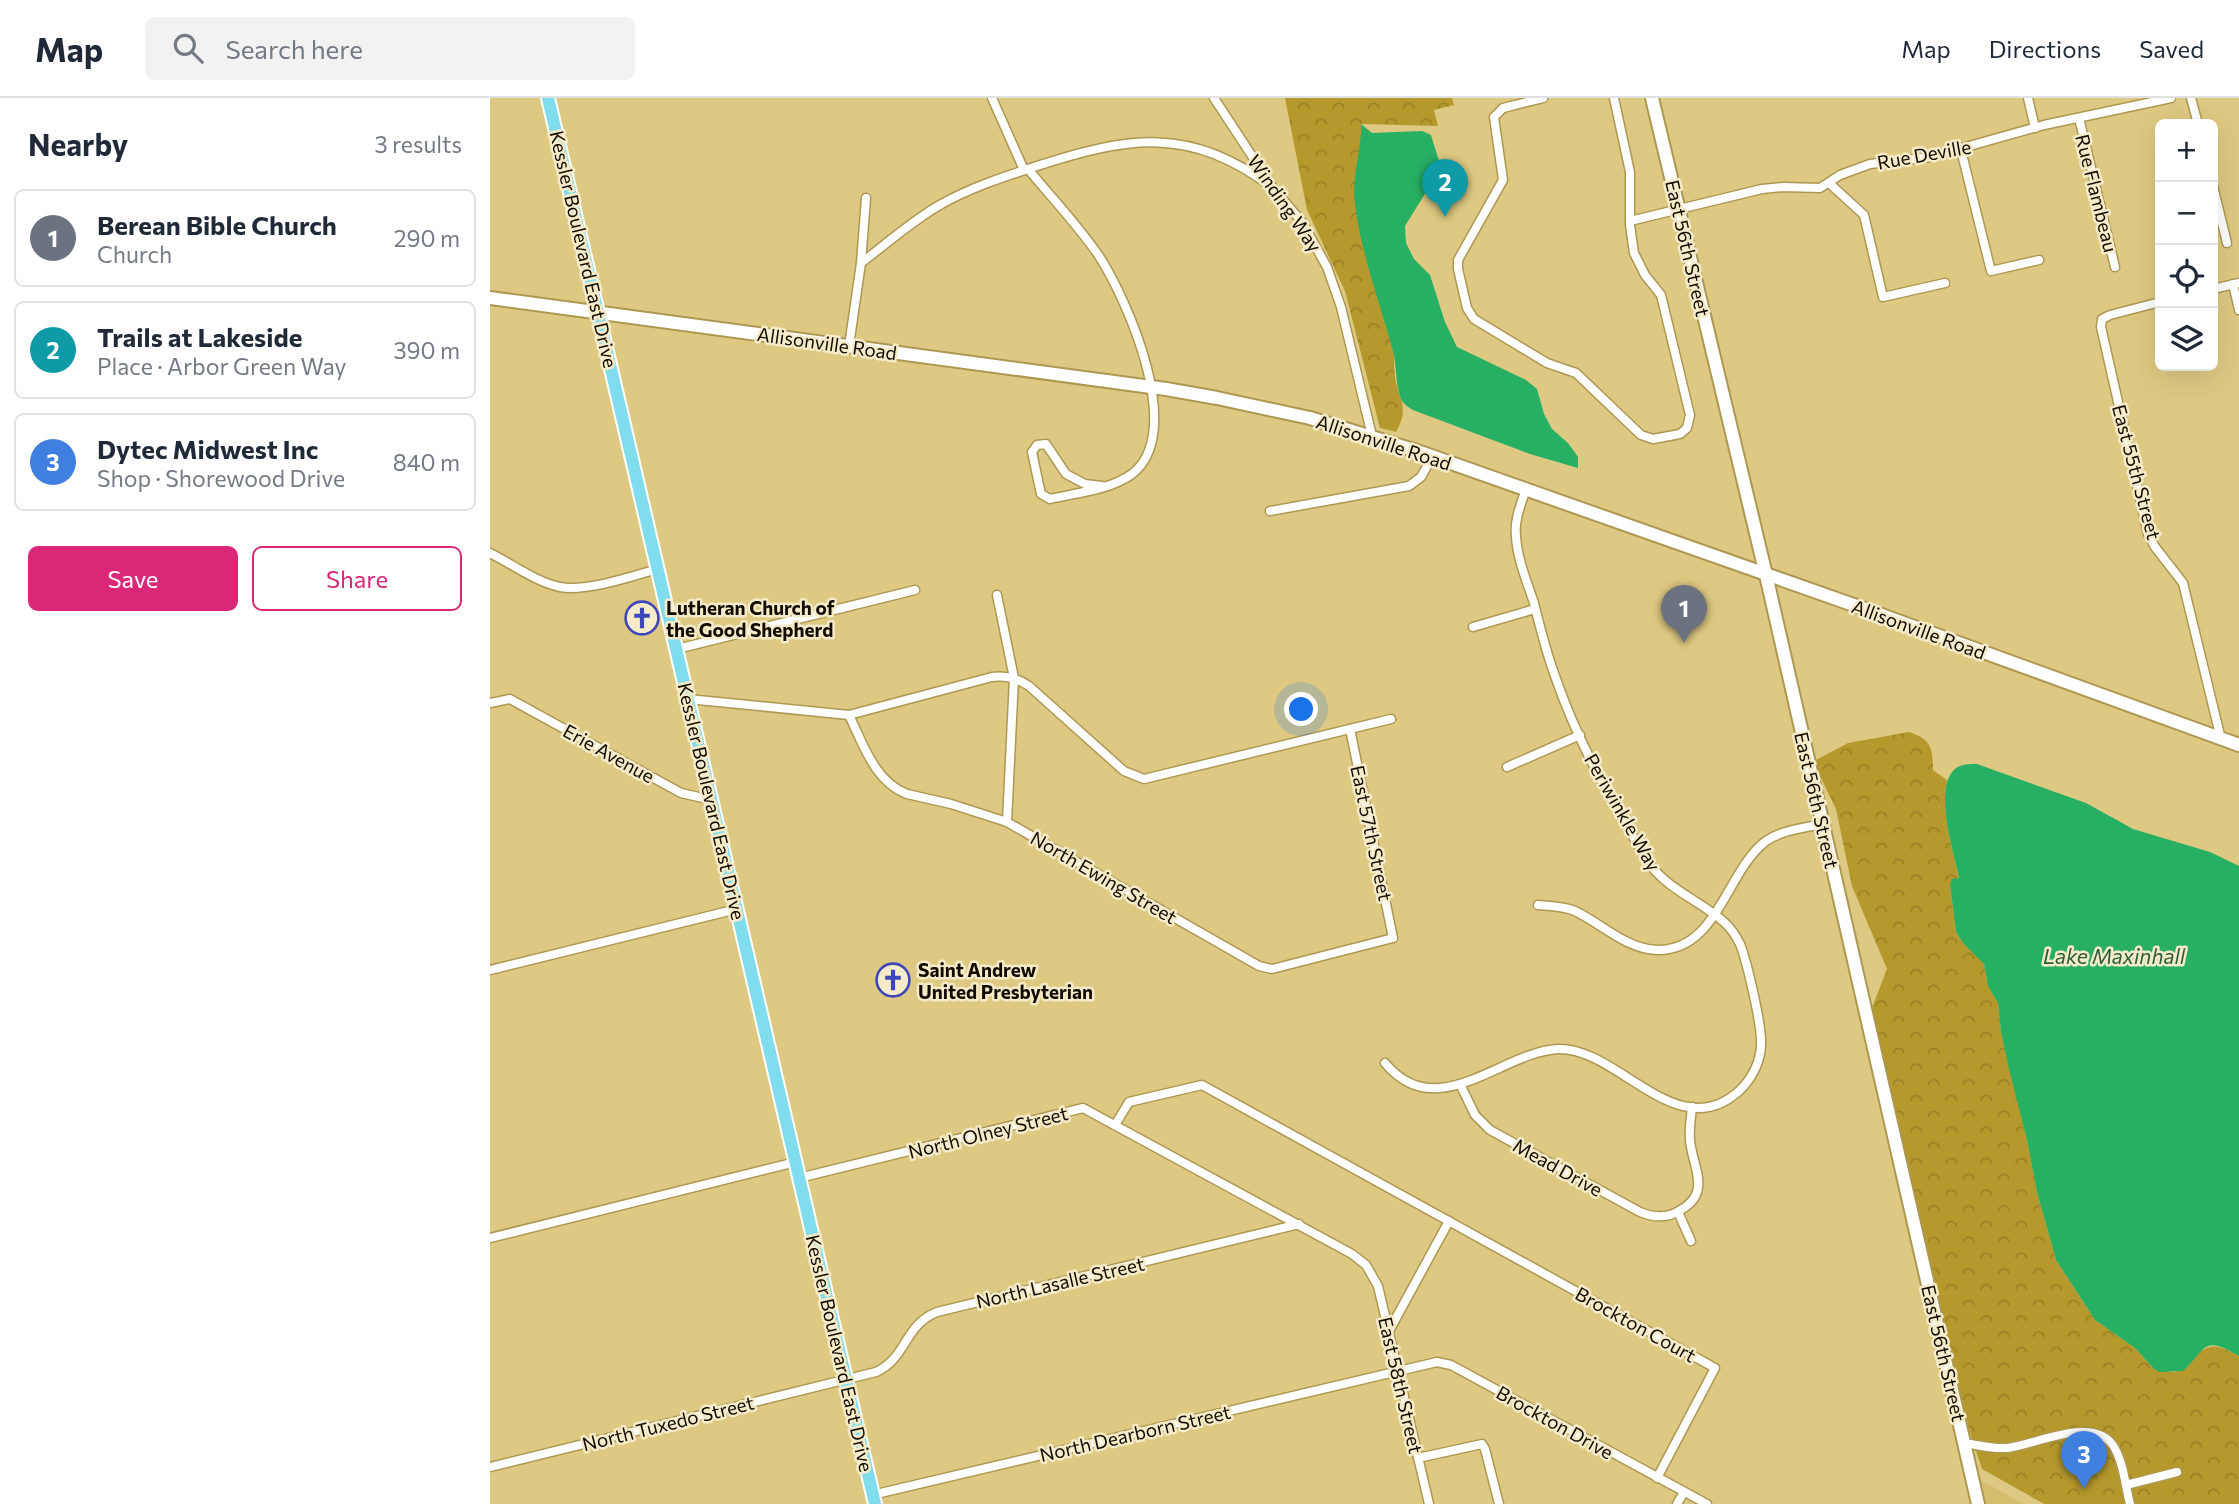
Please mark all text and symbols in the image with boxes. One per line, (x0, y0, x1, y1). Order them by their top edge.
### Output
search box (145, 17, 635, 80)
text: Map (35, 28, 103, 69)
icon: search (169, 29, 207, 67)
text: Search here (225, 33, 363, 64)
text: Map (1901, 34, 1951, 63)
text: Directions (1989, 34, 2101, 63)
text: Saved (2139, 34, 2204, 63)
map controls (2155, 119, 2218, 371)
button: + (2155, 119, 2218, 182)
text: Nearby (28, 125, 128, 162)
street label: Kessler Boulevard East Drive (545, 128, 623, 370)
text: 3 results (375, 130, 462, 158)
street label: Rue Flambeau (2071, 132, 2123, 254)
street label: Rue Deville (1875, 134, 1973, 174)
street label: Winding Way (1243, 150, 1327, 256)
pin: 2 (1422, 159, 1468, 217)
street label: East 56th Street (1661, 177, 1715, 319)
button: − (2155, 182, 2218, 245)
text: Berean Bible Church (97, 209, 337, 240)
text: 1 (48, 224, 58, 252)
text: 290 m (394, 224, 460, 252)
text: Church (97, 240, 172, 268)
button: locate (2155, 245, 2218, 308)
button: layers (2155, 308, 2218, 371)
text: Trails at Lakeside (97, 321, 302, 352)
street label: Allisonville Road (756, 322, 898, 364)
text: 2 (46, 336, 60, 364)
text: 390 m (393, 336, 460, 364)
text: Place · Arbor Green Way (97, 352, 346, 380)
street label: East 55th Street (2108, 402, 2166, 542)
street label: Allisonville Road (1314, 409, 1454, 475)
text: Dytec Midwest Inc (97, 433, 318, 464)
text: 3 (46, 448, 60, 476)
text: 840 m (393, 448, 460, 476)
text: Shop · Shorewood Drive (97, 464, 345, 492)
button: Save (28, 546, 238, 611)
button: Share (252, 546, 462, 611)
pin: 1 (1661, 585, 1707, 643)
street label: Allisonville Road (1849, 594, 1989, 664)
place label: Lutheran Church of the Good Shepherd (666, 596, 835, 641)
church icon: Lutheran Church of the Good Shepherd (623, 599, 661, 637)
street label: Kessler Boulevard East Drive (673, 680, 751, 922)
your location (1284, 692, 1318, 726)
street label: Erie Avenue (559, 719, 659, 787)
street label: East 56th Street (1790, 729, 1844, 871)
street label: Periwinkle Way (1580, 749, 1666, 875)
street label: East 57th Street (1346, 763, 1398, 903)
street label: North Ewing Street (1027, 826, 1181, 928)
water label: Lake Maxinhall (2043, 943, 2186, 968)
place label: Saint Andrew United Presbyterian (918, 958, 1093, 1003)
church icon: Saint Andrew United Presbyterian (874, 961, 912, 999)
street label: North Olney Street (906, 1101, 1070, 1163)
street label: Mead Drive (1509, 1133, 1607, 1201)
street label: Kessler Boulevard East Drive (801, 1232, 879, 1474)
street label: North Lasalle Street (974, 1251, 1147, 1313)
street label: Brockton Court (1572, 1281, 1701, 1367)
street label: East 56th Street (1917, 1282, 1971, 1424)
street label: East 58th Street (1374, 1314, 1428, 1456)
street label: Brockton Drive (1493, 1380, 1617, 1464)
street label: North Tuxedo Street (580, 1390, 756, 1455)
street label: North Dearborn Street (1037, 1400, 1233, 1466)
pin: 3 (2061, 1431, 2107, 1489)

